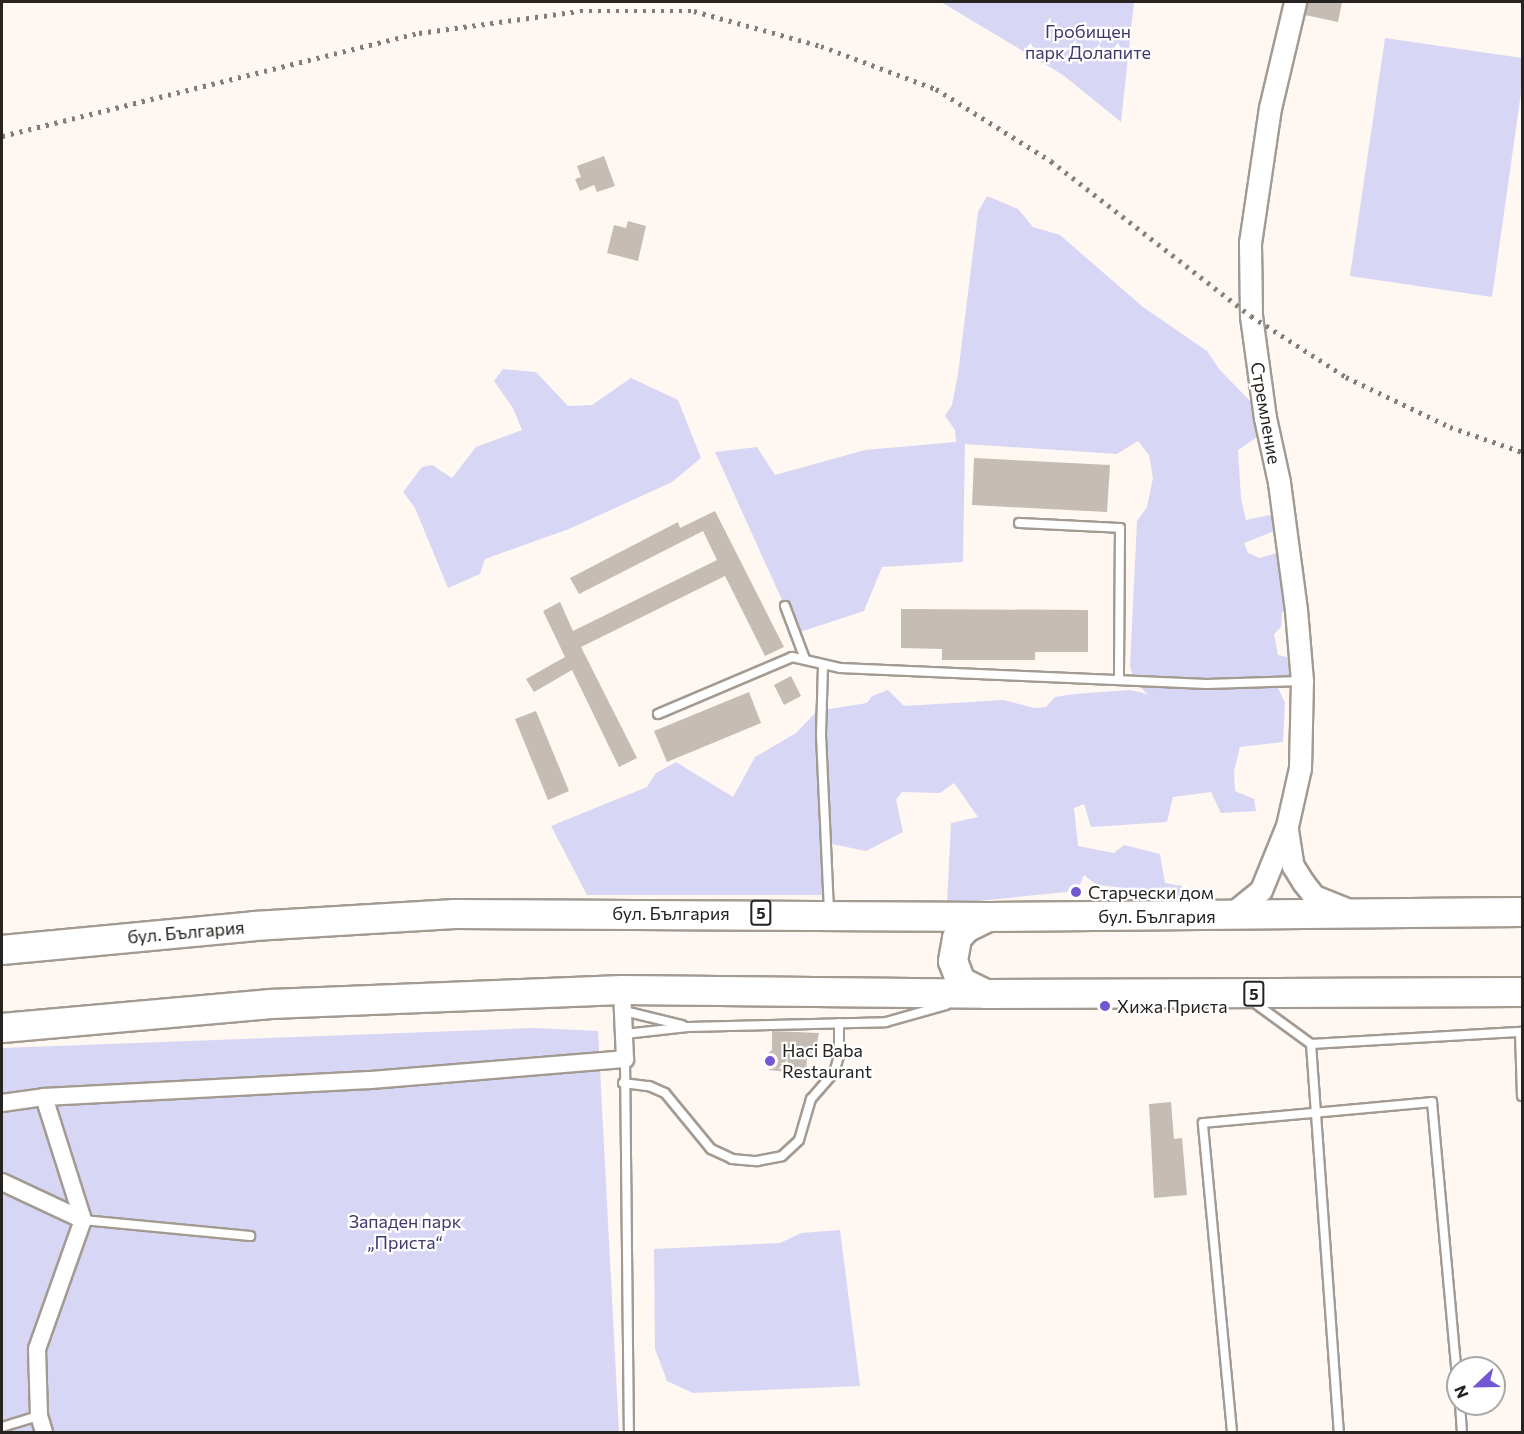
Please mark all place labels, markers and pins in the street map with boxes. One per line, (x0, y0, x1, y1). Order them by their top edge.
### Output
place label: Старчески дом (1088, 881, 1214, 903)
marker: Старчески дом (1069, 885, 1083, 899)
place label: Хижа Приста (1117, 995, 1228, 1017)
marker: Хижа Приста (1098, 999, 1112, 1013)
place label: Haci Baba Restaurant (782, 1040, 872, 1082)
marker: Haci Baba Restaurant (763, 1054, 777, 1068)

